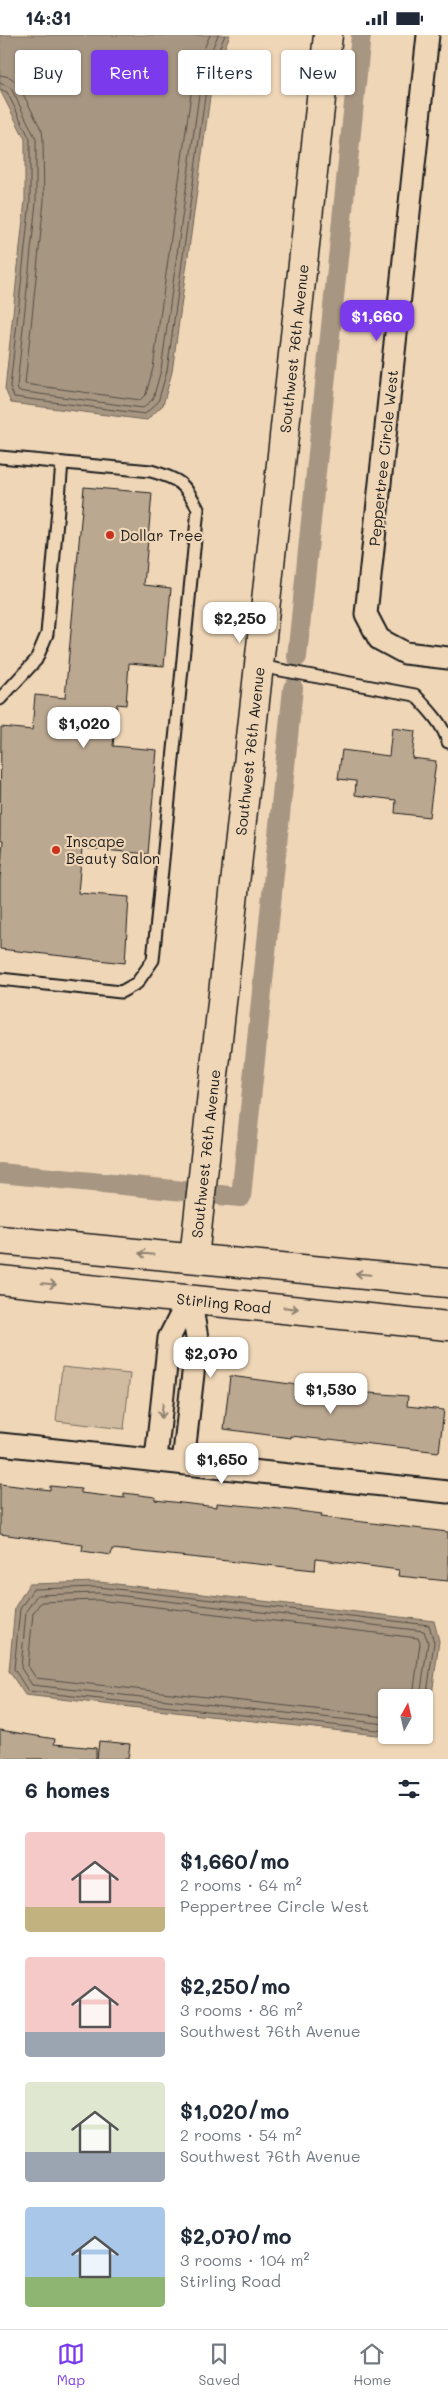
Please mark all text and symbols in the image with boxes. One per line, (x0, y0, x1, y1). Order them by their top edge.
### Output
text: 14:31 (25, 5, 71, 30)
chip: Buy (15, 50, 81, 95)
chip: Rent (91, 50, 168, 95)
chip: Filters (178, 50, 271, 95)
chip: New (281, 50, 355, 95)
street label: Southwest 76th Avenue (274, 263, 313, 434)
pin: $1,660 (336, 299, 418, 342)
text: $1,660 (351, 305, 403, 326)
street label: Peppertree Circle West (364, 369, 402, 547)
place label: Dollar Tree (120, 525, 203, 545)
marker: Dollar Tree (104, 529, 116, 541)
pin: $2,250 (199, 601, 281, 644)
text: $2,250 (214, 607, 266, 628)
street label: Southwest 76th Avenue (230, 666, 269, 836)
pin: $1,020 (43, 707, 125, 749)
text: $1,020 (58, 712, 110, 733)
place label: Inscape Beauty Salon (66, 831, 160, 868)
marker: Inscape Beauty Salon (50, 844, 62, 856)
street label: Southwest 76th Avenue (186, 1068, 225, 1239)
one-way arrow (138, 1249, 154, 1258)
one-way arrow (355, 1270, 371, 1279)
one-way arrow (40, 1279, 56, 1289)
street label: Stirling Road (176, 1288, 272, 1318)
one-way arrow (282, 1303, 298, 1313)
pin: $2,070 (170, 1337, 252, 1379)
text: $2,070 (184, 1342, 238, 1363)
pin: $1,530 (290, 1373, 372, 1415)
text: $1,530 (305, 1378, 357, 1399)
one-way arrow (157, 1403, 167, 1419)
pin: $1,650 (181, 1443, 263, 1485)
text: $1,650 (196, 1448, 248, 1469)
north arrow (378, 1689, 432, 1744)
map controls (378, 1689, 433, 1744)
icon: filters (395, 1775, 423, 1803)
text: 6 homes (25, 1776, 110, 1803)
text: $1,660/mo (180, 1847, 289, 1874)
icon: home (65, 1852, 125, 1912)
text: 2 rooms · 64 m² (180, 1874, 302, 1895)
text: Peppertree Circle West (180, 1895, 369, 1916)
text: $2,250/mo (180, 1972, 290, 1999)
icon: home (65, 1977, 125, 2037)
text: 3 rooms · 86 m² (180, 1999, 303, 2020)
text: Southwest 76th Avenue (180, 2020, 361, 2041)
text: $1,020/mo (180, 2097, 289, 2124)
icon: home (65, 2102, 125, 2162)
text: 2 rooms · 54 m² (180, 2124, 301, 2145)
text: Southwest 76th Avenue (180, 2145, 361, 2166)
text: $2,070/mo (180, 2222, 292, 2249)
icon: home (65, 2227, 125, 2287)
text: 3 rooms · 104 m² (180, 2249, 310, 2270)
text: Stirling Road (180, 2270, 281, 2291)
tab: Map (57, 2340, 85, 2389)
tab: Saved (198, 2340, 240, 2389)
tab: Home (353, 2340, 391, 2389)

